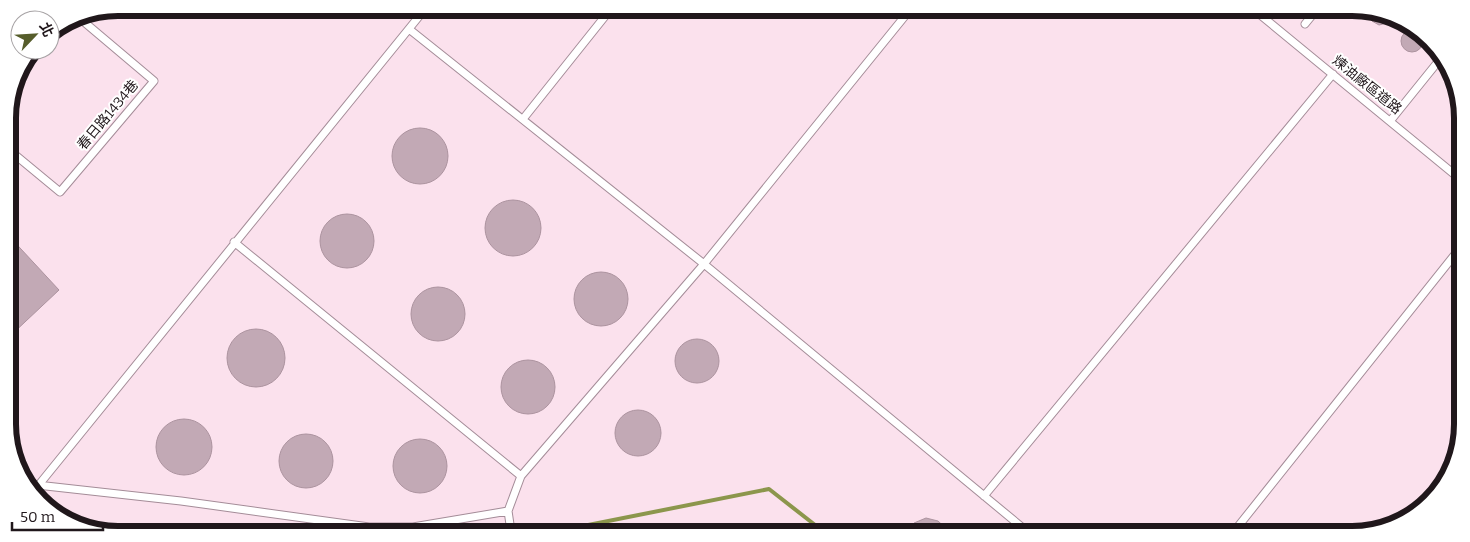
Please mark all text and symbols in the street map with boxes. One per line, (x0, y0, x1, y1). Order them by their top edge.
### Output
north arrow (10, 10, 60, 60)
text: 北 (36, 20, 57, 40)
street label: 煉油廠區道路 (1329, 52, 1405, 118)
street label: 春日路1434巷 (74, 77, 142, 153)
scale bar (12, 500, 104, 532)
text: 50 m (20, 508, 56, 526)

